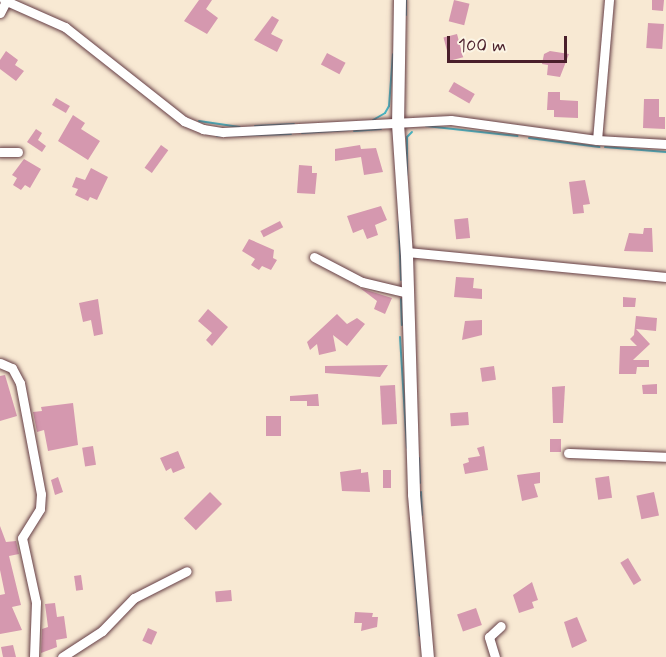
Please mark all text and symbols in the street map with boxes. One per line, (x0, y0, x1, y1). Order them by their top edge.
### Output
scale bar (450, 24, 570, 62)
text: 100 m (458, 34, 506, 58)

